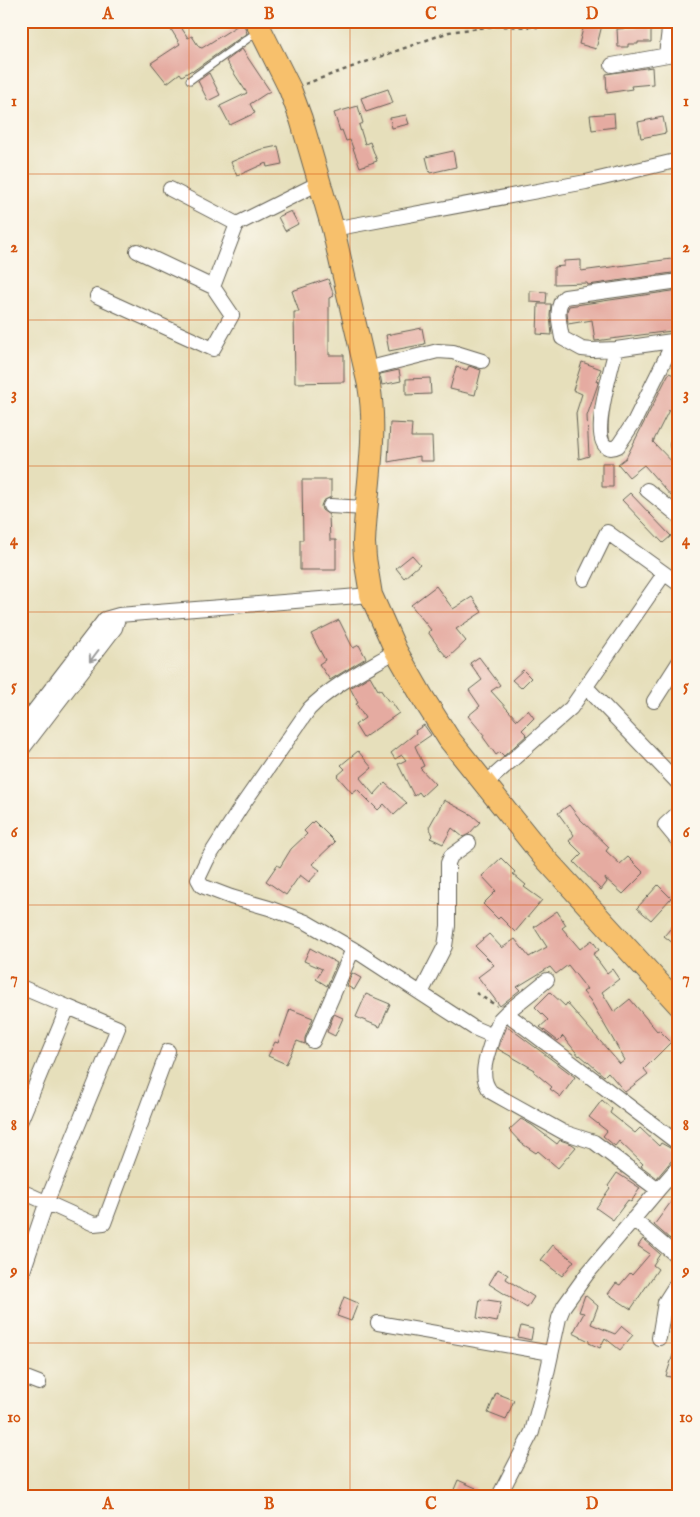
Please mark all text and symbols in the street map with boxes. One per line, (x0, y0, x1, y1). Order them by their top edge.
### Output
text: A (102, 5, 115, 25)
text: B (264, 5, 275, 25)
text: C (425, 5, 437, 25)
text: D (586, 5, 599, 25)
text: 1 (11, 92, 17, 112)
text: 1 (683, 92, 689, 112)
text: 2 (10, 238, 18, 258)
text: 2 (682, 238, 690, 258)
text: 3 (11, 385, 17, 405)
text: 3 (683, 385, 689, 405)
text: 4 (10, 531, 19, 551)
text: 4 (682, 531, 691, 551)
one-way arrow (89, 649, 99, 663)
text: 5 (11, 677, 17, 697)
text: 5 (683, 677, 689, 697)
text: 6 (11, 823, 19, 843)
text: 6 (683, 823, 691, 843)
text: 7 (10, 969, 18, 989)
text: 7 (682, 969, 690, 989)
text: 8 (11, 1116, 17, 1136)
text: 8 (683, 1116, 689, 1136)
text: 9 (10, 1262, 18, 1282)
text: 9 (682, 1262, 690, 1282)
text: 10 (7, 1408, 21, 1428)
text: 10 (679, 1408, 693, 1428)
text: A (102, 1495, 115, 1515)
text: B (264, 1495, 275, 1515)
text: C (425, 1495, 437, 1515)
text: D (586, 1495, 599, 1515)

